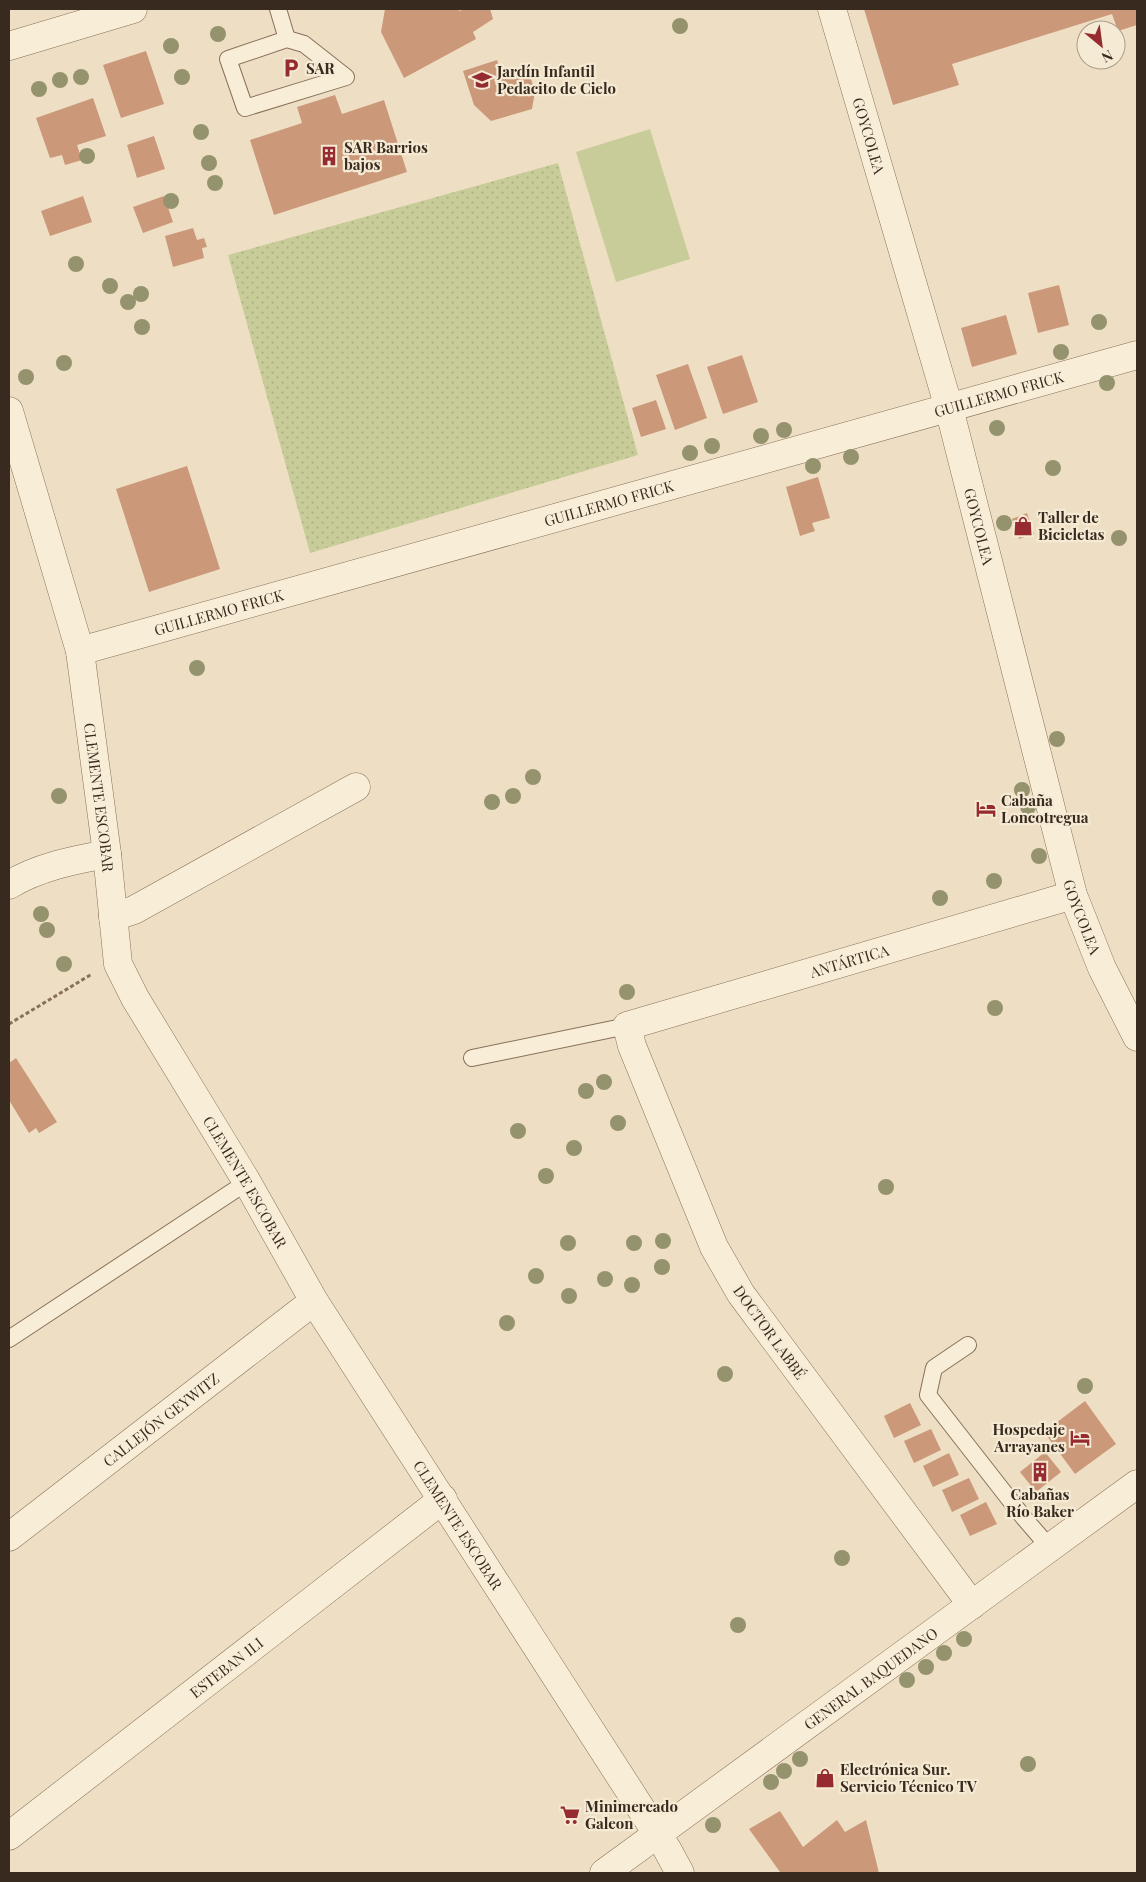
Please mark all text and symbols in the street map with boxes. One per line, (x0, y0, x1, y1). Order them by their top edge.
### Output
north arrow (1076, 20, 1126, 70)
text: N (1099, 46, 1117, 68)
parking icon: SAR (280, 57, 302, 79)
place label: SAR (306, 58, 335, 78)
place label: Jardín Infantil Pedacito de Cielo (496, 61, 616, 98)
school or university icon: Jardín Infantil Pedacito de Cielo (471, 69, 493, 91)
street label: GOYCOLEA (848, 95, 890, 177)
place label: SAR Barrios bajos (344, 137, 428, 174)
building icon: SAR Barrios bajos (318, 145, 340, 167)
street label: GUILLERMO FRICK (932, 366, 1066, 421)
street label: GUILLERMO FRICK (542, 475, 676, 531)
street label: GOYCOLEA (960, 486, 999, 568)
place label: Taller de Bicicletas (1038, 507, 1105, 544)
shop icon: Taller de Bicicletas (1012, 515, 1034, 537)
street label: GUILLERMO FRICK (152, 584, 286, 640)
street label: CLEMENTE ESCOBAR (80, 722, 119, 873)
place label: Cabaña Loncotregua (1001, 790, 1089, 827)
hotel icon: Cabaña Loncotregua (975, 798, 997, 820)
street label: GOYCOLEA (1059, 877, 1106, 958)
street label: ANTÁRTICA (807, 940, 892, 982)
street label: CLEMENTE ESCOBAR (199, 1112, 292, 1252)
street label: DOCTOR LABBÉ (729, 1281, 811, 1383)
street label: CALLEJÓN GEYWITZ (99, 1368, 223, 1471)
place label: Hospedaje Arrayanes (993, 1419, 1065, 1456)
hotel icon: Hospedaje Arrayanes (1069, 1427, 1091, 1449)
street label: CLEMENTE ESCOBAR (409, 1456, 507, 1594)
building icon: Cabañas Río Baker (1029, 1461, 1051, 1483)
place label: Cabañas Río Baker (1006, 1484, 1074, 1521)
street label: GENERAL BAQUEDANO (800, 1623, 942, 1734)
street label: ESTEBAN ILI (186, 1633, 267, 1702)
place label: Electrónica Sur. Servicio Técnico TV (840, 1759, 978, 1796)
shop icon: Electrónica Sur. Servicio Técnico TV (814, 1767, 836, 1789)
place label: Minimercado Galeon (585, 1796, 678, 1833)
supermarket icon: Minimercado Galeon (559, 1804, 581, 1826)

